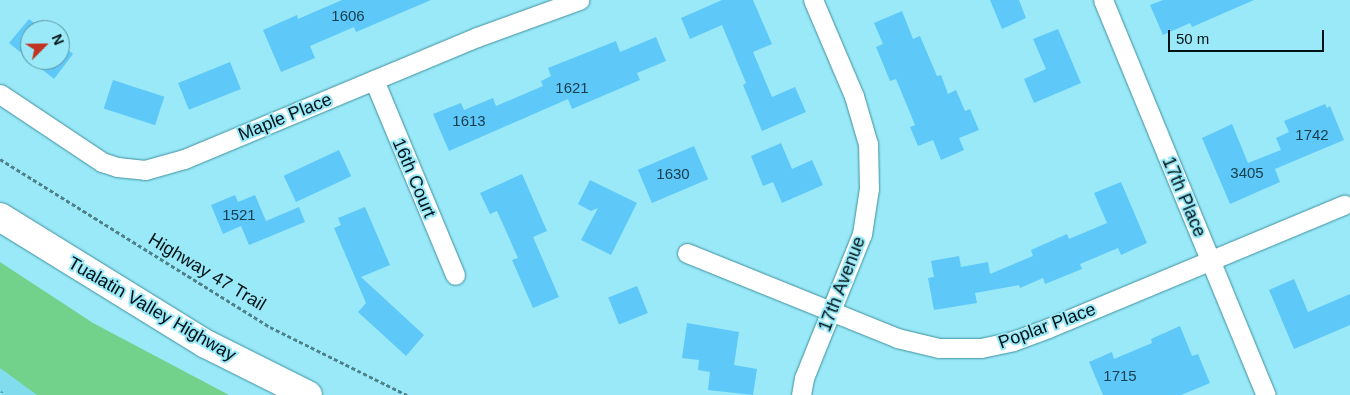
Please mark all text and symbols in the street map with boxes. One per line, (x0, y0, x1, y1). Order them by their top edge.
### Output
house number: 1606 (331, 7, 365, 25)
north arrow (20, 20, 70, 70)
scale bar (1170, 20, 1326, 52)
text: 50 m (1176, 30, 1209, 47)
text: N (49, 32, 67, 47)
house number: 1621 (555, 79, 589, 97)
street label: Maple Place (235, 88, 335, 146)
house number: 1613 (452, 112, 486, 130)
house number: 1742 (1295, 126, 1329, 144)
street label: 16th Court (388, 135, 440, 221)
street label: 17th Place (1157, 154, 1211, 240)
house number: 3405 (1230, 164, 1264, 182)
house number: 1630 (656, 165, 690, 183)
house number: 1521 (222, 206, 256, 224)
street label: Highway 47 Trail (144, 228, 270, 316)
street label: 17th Avenue (814, 233, 870, 335)
street label: Tualatin Valley Highway (64, 252, 240, 366)
street label: Poplar Place (995, 298, 1099, 354)
house number: 1715 (1103, 367, 1137, 385)

